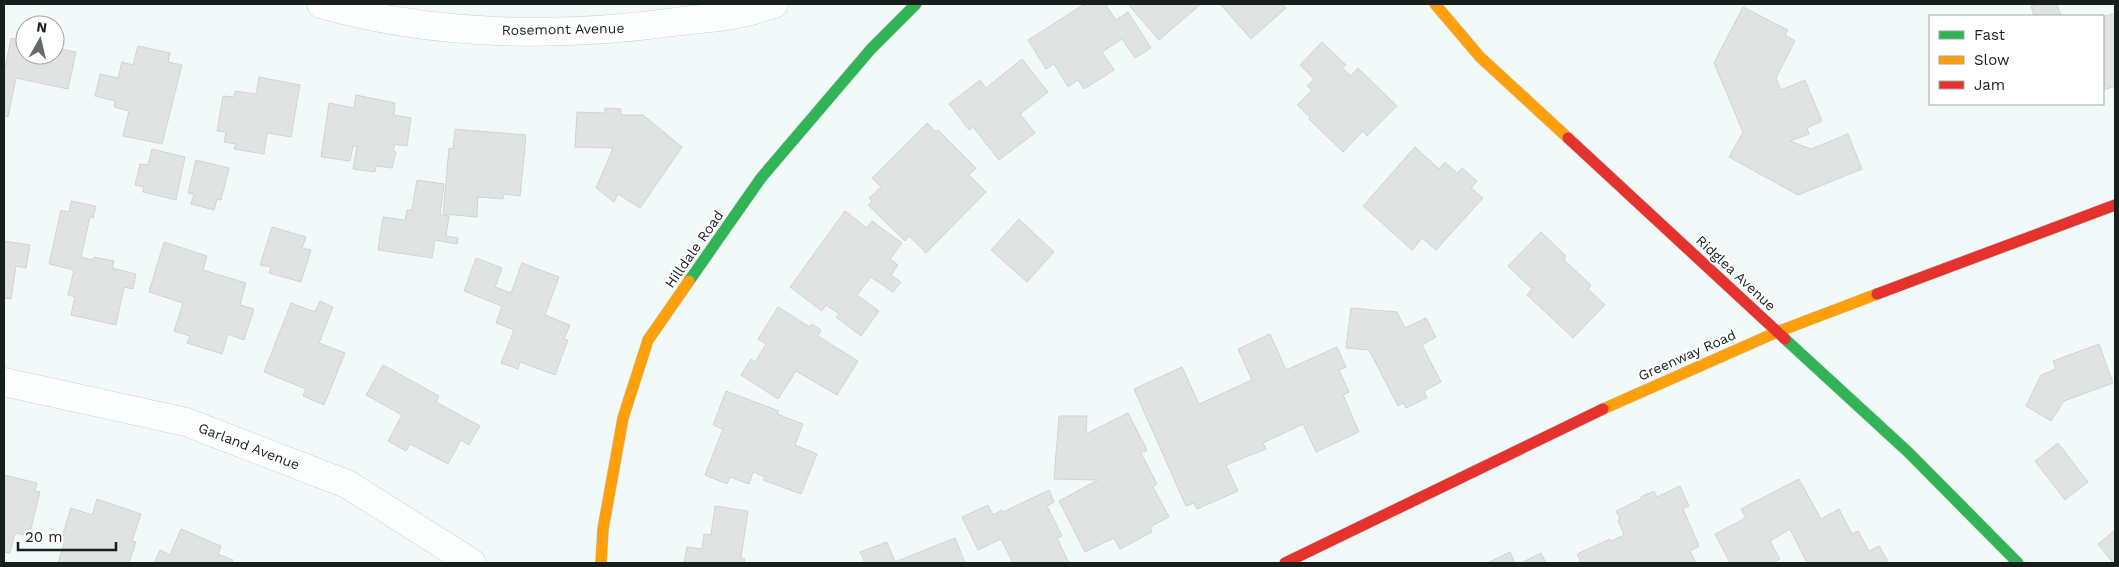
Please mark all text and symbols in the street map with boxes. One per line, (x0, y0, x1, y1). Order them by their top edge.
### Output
north arrow (15, 15, 65, 65)
legend (1929, 15, 2104, 105)
text: N (36, 18, 48, 36)
street label: Rosemont Avenue (501, 20, 625, 38)
text: Fast (1974, 26, 2006, 44)
text: Slow (1974, 51, 2010, 69)
text: Jam (1974, 76, 2005, 94)
street label: Hilldale Road (661, 207, 727, 291)
street label: Ridglea Avenue (1693, 232, 1779, 314)
street label: Greenway Road (1636, 326, 1738, 384)
street label: Garland Avenue (196, 419, 302, 473)
scale bar (18, 520, 115, 552)
text: 20 m (25, 528, 63, 546)

